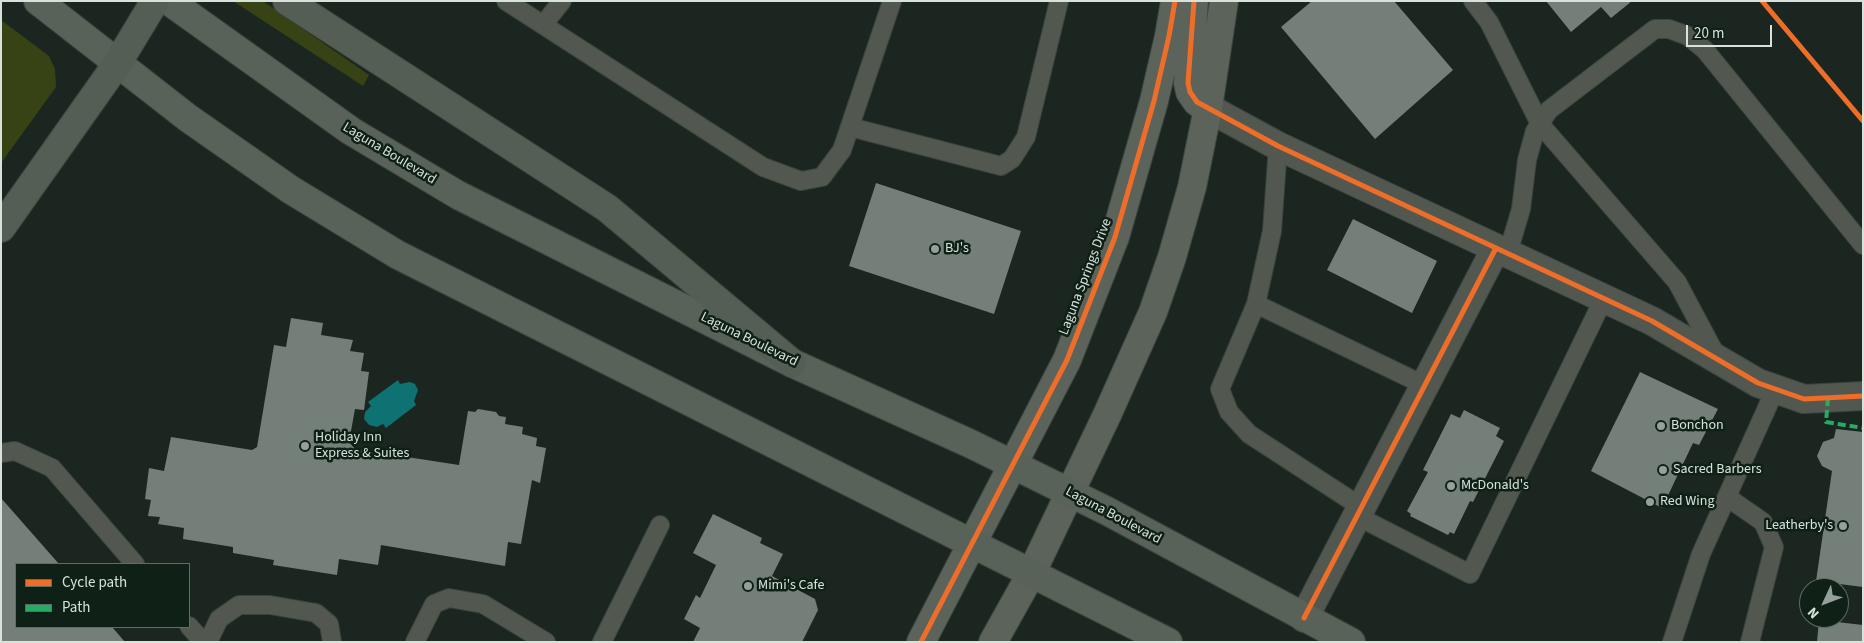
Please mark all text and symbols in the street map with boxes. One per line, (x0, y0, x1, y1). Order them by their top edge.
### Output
scale bar (1689, 15, 1775, 47)
text: 20 m (1694, 23, 1724, 44)
street label: Laguna Boulevard (339, 120, 439, 188)
street label: Laguna Springs Drive (1056, 216, 1116, 338)
place label: BJ's (945, 241, 969, 257)
marker: BJ's (929, 243, 941, 255)
street label: Laguna Boulevard (698, 309, 800, 371)
place label: Bonchon (1671, 418, 1724, 434)
marker: Bonchon (1655, 420, 1667, 432)
place label: Holiday Inn Express & Suites (315, 430, 409, 462)
marker: Holiday Inn Express & Suites (299, 440, 311, 452)
place label: Sacred Barbers (1673, 462, 1762, 478)
marker: Sacred Barbers (1657, 464, 1669, 476)
place label: McDonald's (1461, 478, 1529, 494)
marker: McDonald's (1445, 480, 1457, 492)
street label: Laguna Boulevard (1062, 484, 1164, 548)
place label: Red Wing (1660, 494, 1715, 510)
marker: Red Wing (1644, 496, 1656, 508)
place label: Leatherby's (1765, 518, 1833, 534)
marker: Leatherby's (1837, 520, 1849, 532)
legend (15, 563, 190, 628)
text: Cycle path (62, 572, 127, 593)
place label: Mimi's Cafe (758, 578, 824, 594)
north arrow (1799, 578, 1849, 628)
marker: Mimi's Cafe (742, 580, 754, 592)
text: Path (62, 597, 90, 618)
text: N (1803, 602, 1824, 623)

